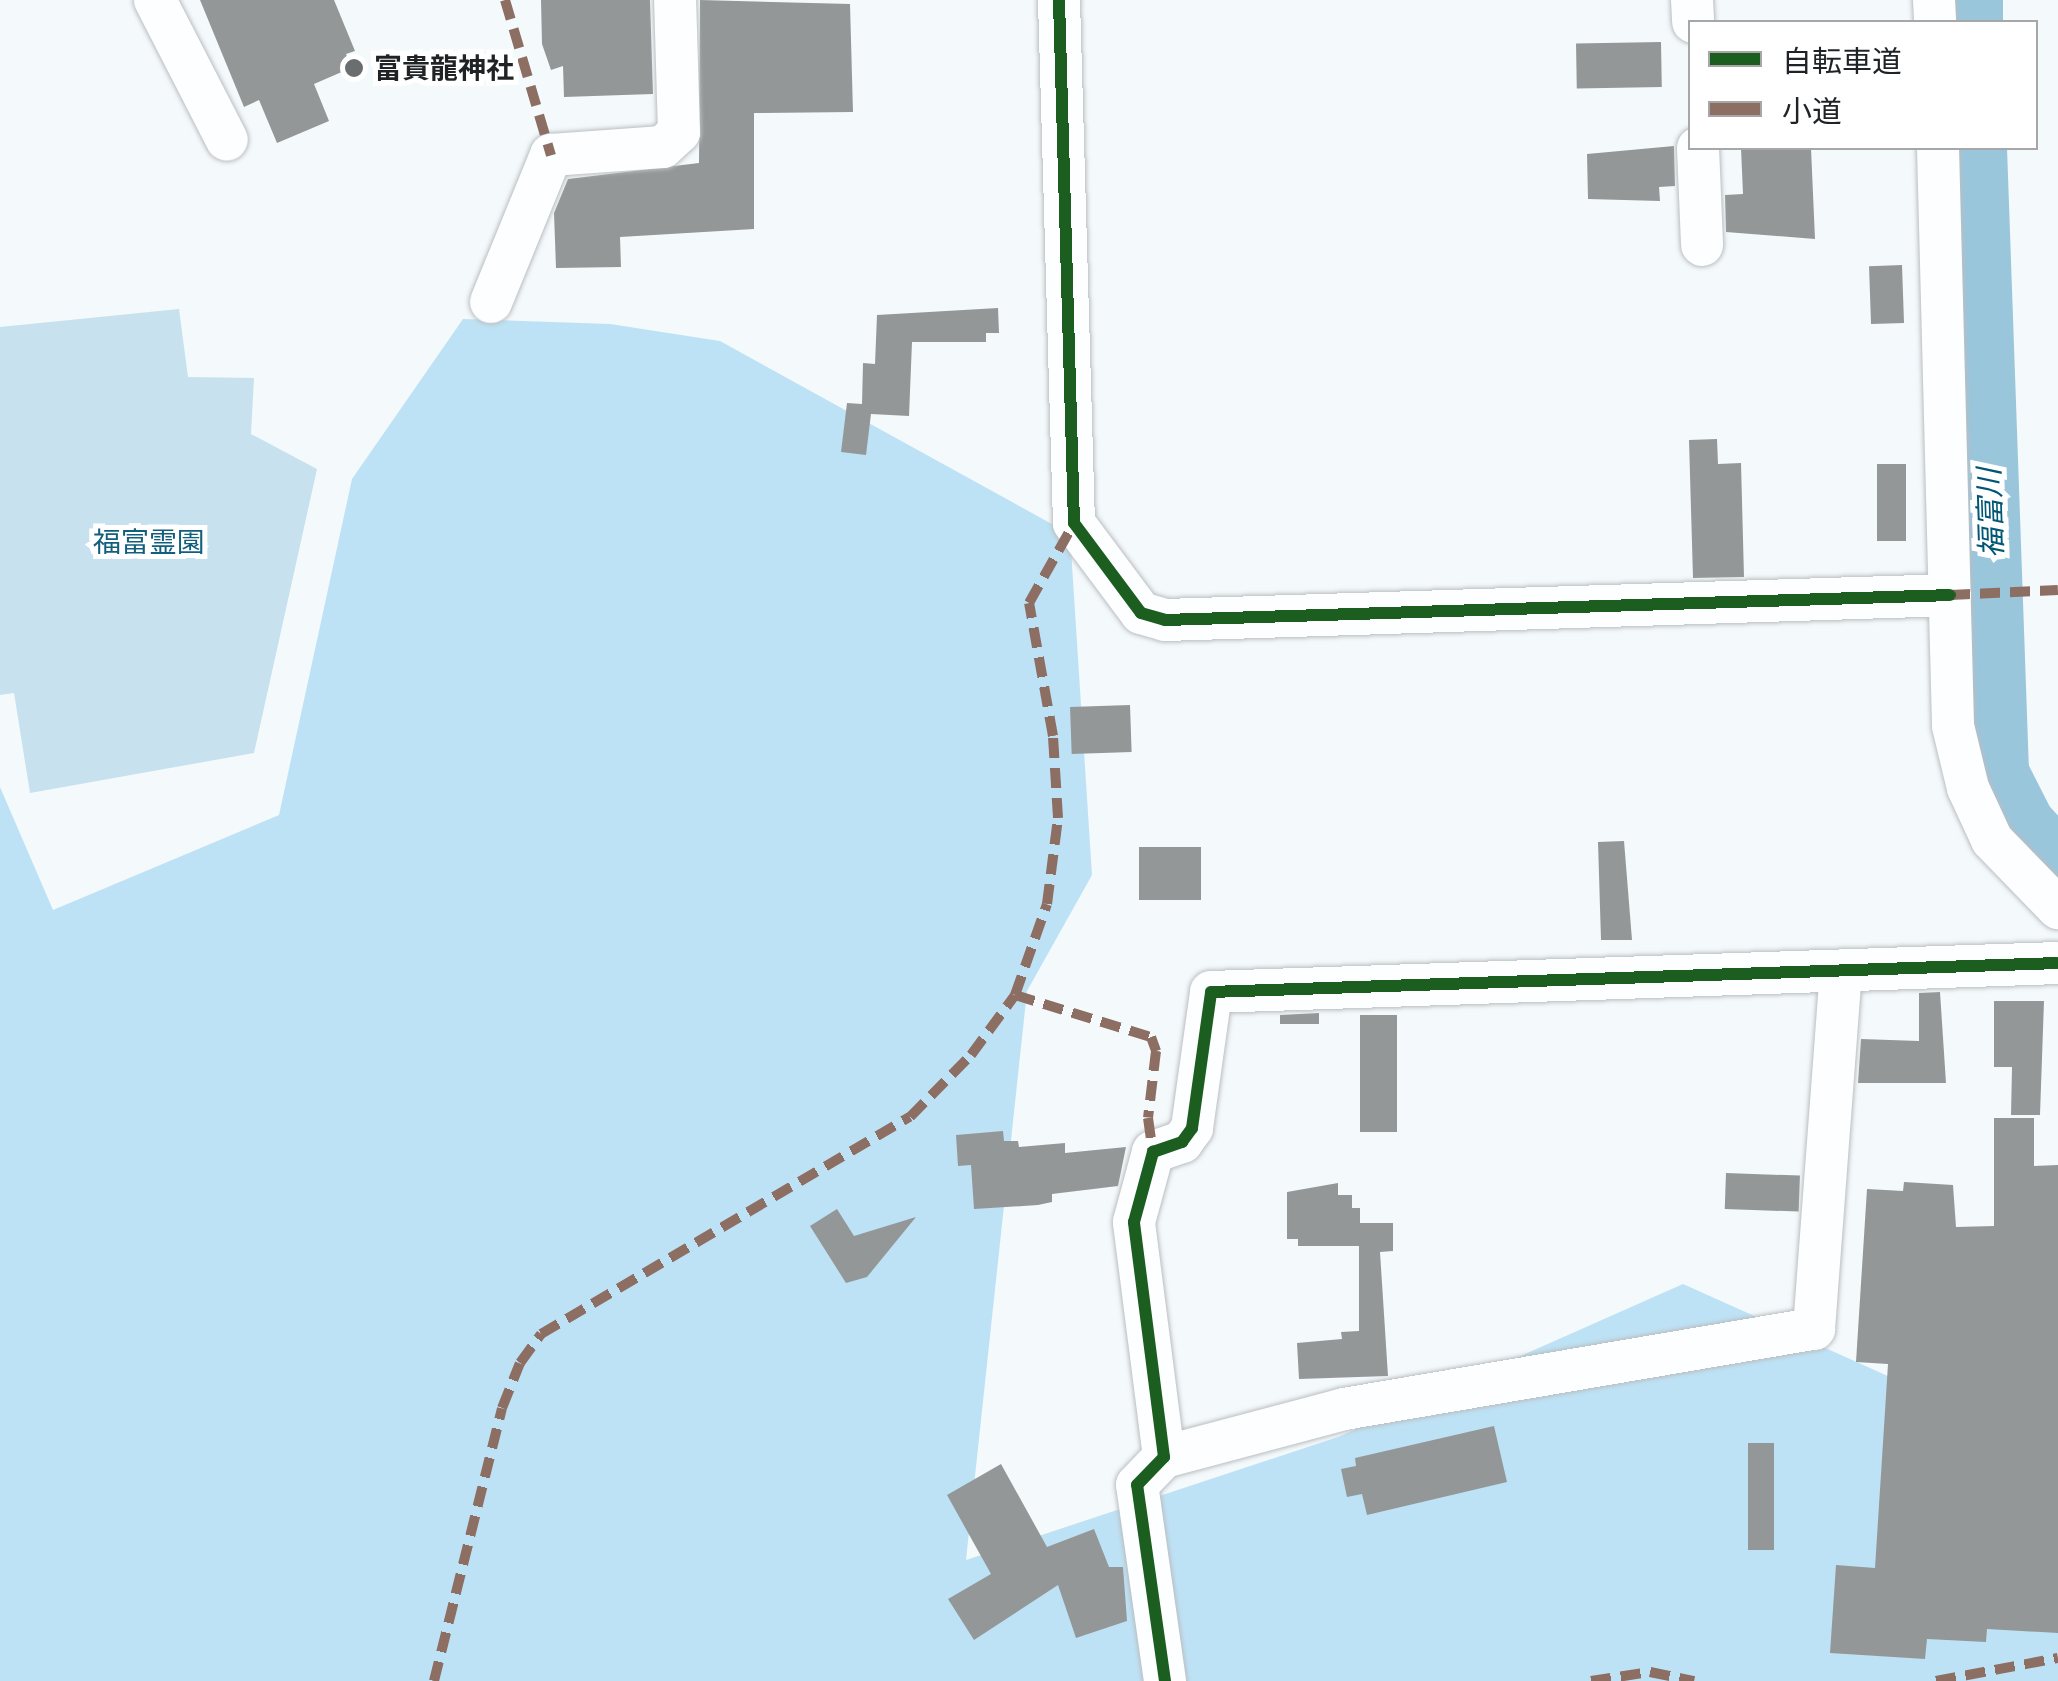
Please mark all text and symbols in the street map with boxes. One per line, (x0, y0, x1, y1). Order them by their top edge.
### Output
legend (1688, 20, 2038, 150)
text: 自転車道 (1782, 43, 1902, 79)
place label: 富貴龍神社 (374, 51, 514, 85)
marker: 富貴龍神社 (343, 57, 365, 79)
text: 小道 (1782, 93, 1842, 129)
water label: 福富川 (1970, 467, 2010, 559)
park label: 福富霊園 (93, 525, 205, 559)

